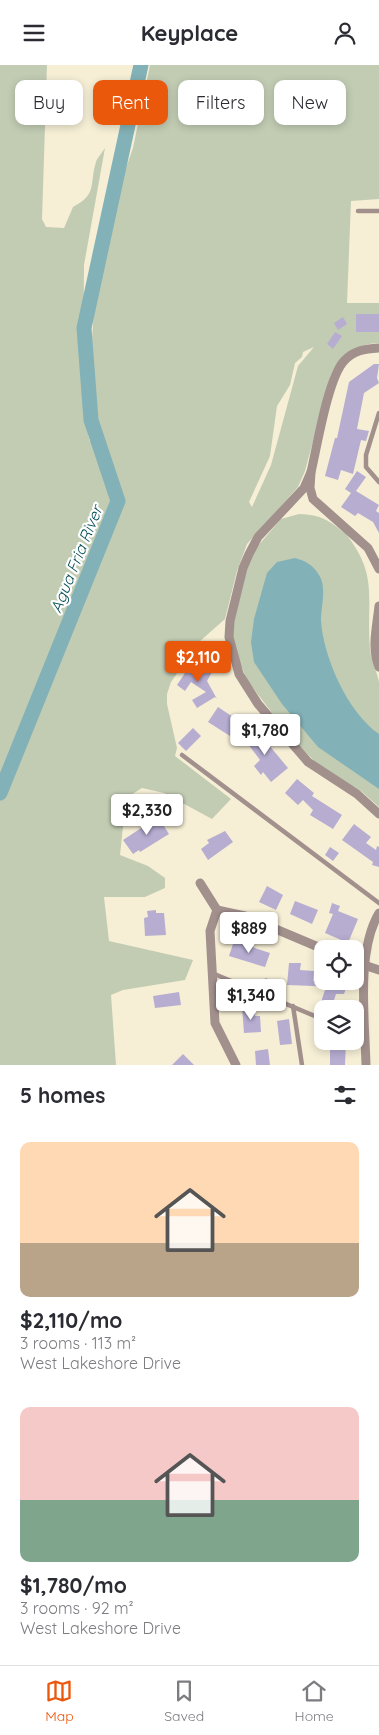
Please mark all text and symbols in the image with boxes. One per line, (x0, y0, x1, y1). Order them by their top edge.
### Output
icon: menu (20, 19, 48, 47)
text: Keyplace (141, 19, 238, 47)
icon: person (331, 19, 359, 47)
chip: Buy (15, 80, 83, 125)
chip: Rent (93, 80, 168, 125)
chip: Filters (178, 80, 264, 125)
chip: New (274, 80, 346, 125)
water label: Agua Fria River (45, 501, 107, 615)
pin: $2,110 (157, 641, 239, 683)
text: $2,110 (176, 647, 220, 667)
pin: $1,780 (224, 713, 306, 756)
text: $1,780 (241, 720, 289, 740)
pin: $2,330 (106, 793, 188, 836)
text: $2,330 (122, 800, 172, 820)
pin: $889 (219, 911, 279, 954)
text: $889 (231, 918, 267, 938)
map controls (314, 940, 364, 1050)
button: locate (314, 940, 364, 990)
pin: $1,340 (210, 979, 292, 1021)
text: $1,340 (227, 985, 275, 1005)
button: layers (314, 1000, 364, 1050)
icon: filters (331, 1081, 359, 1109)
text: 5 homes (20, 1082, 105, 1108)
icon: home (145, 1175, 235, 1265)
text: $2,110/mo (20, 1307, 122, 1333)
text: 3 rooms · 113 m² (20, 1333, 136, 1353)
text: West Lakeshore Drive (20, 1353, 181, 1373)
icon: home (145, 1440, 235, 1530)
text: $1,780/mo (20, 1572, 127, 1598)
text: 3 rooms · 92 m² (20, 1598, 134, 1618)
text: West Lakeshore Drive (20, 1618, 181, 1638)
tab: Map (45, 1677, 74, 1725)
tab: Saved (164, 1677, 204, 1725)
tab: Home (295, 1677, 334, 1725)

